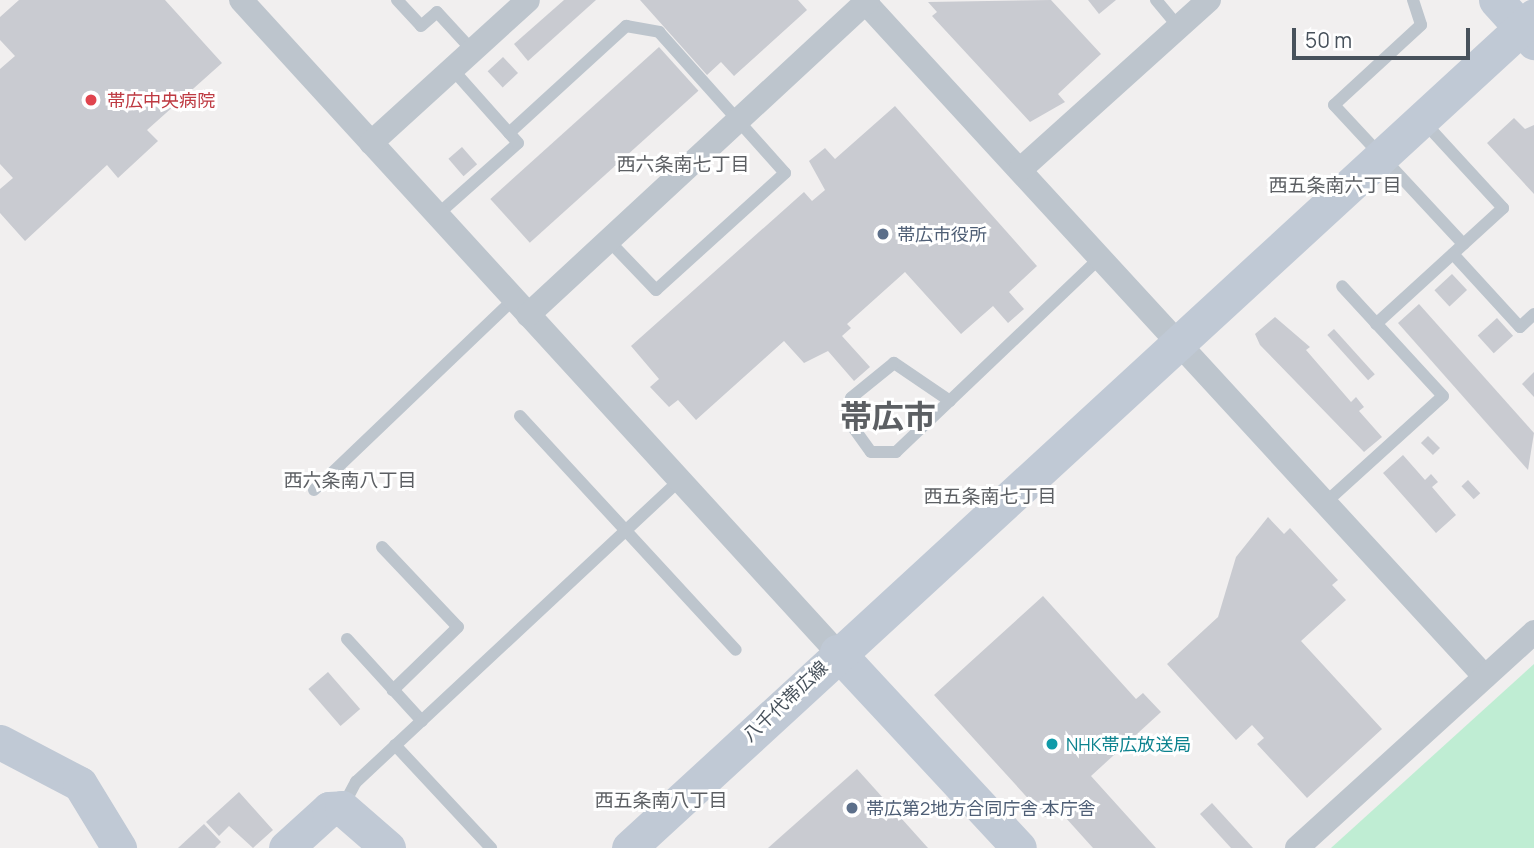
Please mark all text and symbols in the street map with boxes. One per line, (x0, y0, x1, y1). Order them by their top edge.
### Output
scale bar (1296, 14, 1474, 58)
text: 50 m (1305, 26, 1352, 54)
place label: 帯広中央病院 (107, 89, 215, 111)
marker: 帯広中央病院 (81, 90, 101, 110)
district label: 西六条南七丁目 (617, 154, 749, 176)
district label: 西五条南六丁目 (1269, 175, 1401, 197)
place label: 帯広市役所 (897, 223, 987, 245)
marker: 帯広市役所 (875, 226, 891, 242)
district label: 帯広市 (840, 397, 936, 435)
district label: 西六条南八丁目 (284, 470, 416, 492)
district label: 西五条南七丁目 (924, 486, 1056, 508)
street label: 八千代帯広線 (738, 656, 832, 746)
place label: NHK帯広放送局 (1066, 733, 1191, 755)
marker: NHK帯広放送局 (1044, 736, 1060, 752)
district label: 西五条南八丁目 (595, 790, 727, 812)
place label: 帯広第2地方合同庁舎 本庁舎 (866, 797, 1096, 819)
marker: 帯広第2地方合同庁舎 本庁舎 (844, 800, 860, 816)

